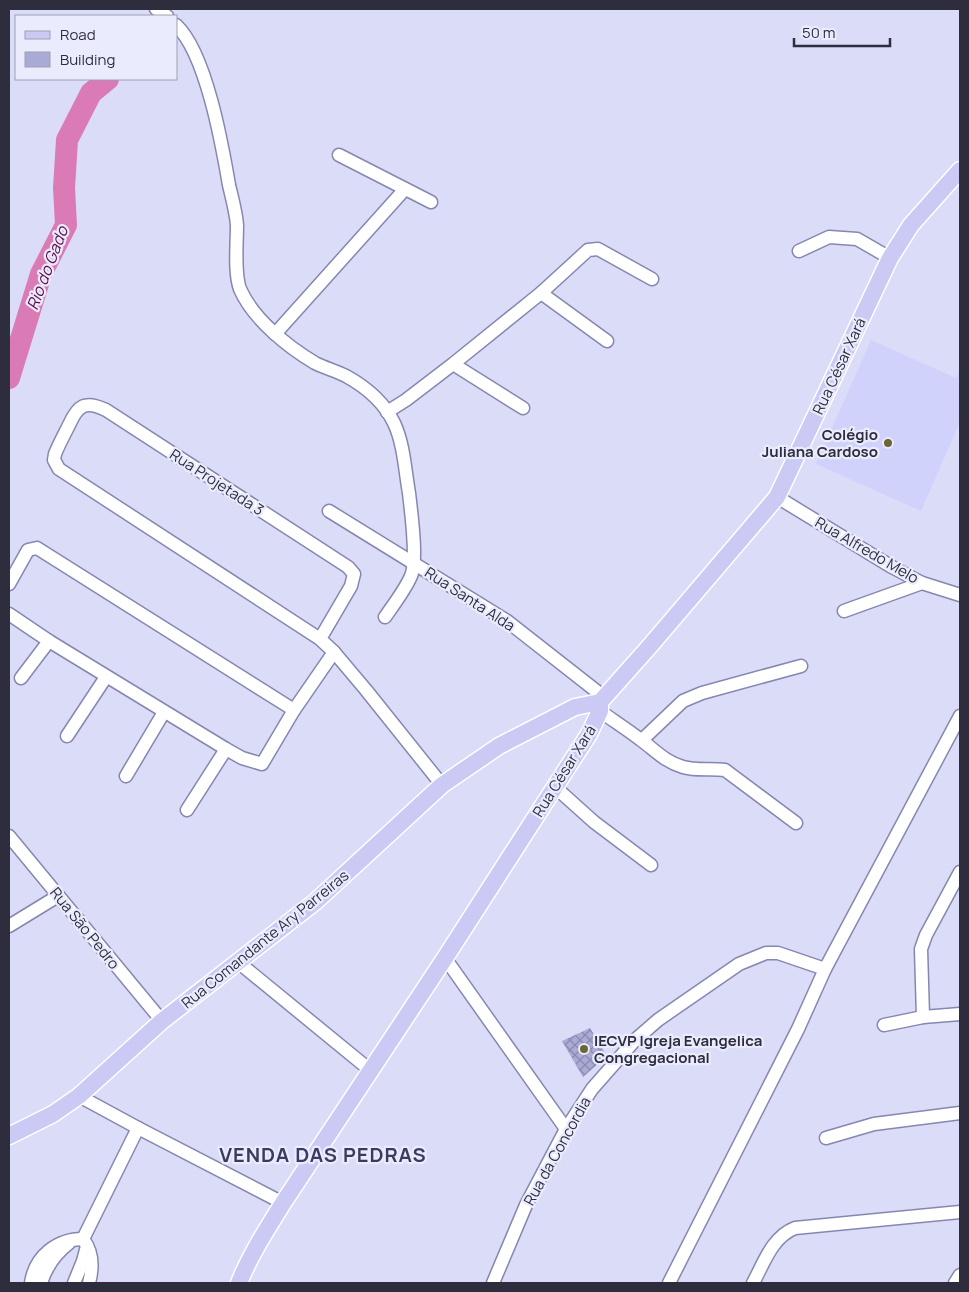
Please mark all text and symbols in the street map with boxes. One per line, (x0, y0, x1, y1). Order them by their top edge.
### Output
legend (15, 15, 178, 80)
scale bar (794, 15, 890, 47)
text: 50 m (802, 22, 836, 43)
text: Road (60, 24, 96, 45)
text: Building (60, 49, 115, 70)
water label: Rio do Gado (21, 222, 74, 313)
street label: Rua César Xará (807, 314, 871, 418)
place label: Colégio Juliana Cardoso (762, 424, 878, 462)
marker: Colégio Juliana Cardoso (882, 437, 894, 449)
street label: Rua Projetada 3 (166, 444, 268, 520)
street label: Rua Alfredo Melo (811, 512, 923, 588)
street label: Rua Santa Alda (421, 562, 519, 636)
street label: Rua César Xará (527, 721, 601, 821)
street label: Rua Comandante Ary Parreiras (177, 865, 353, 1013)
street label: Rua São Pedro (45, 883, 125, 974)
place label: IECVP Igreja Evangelica Congregacional (594, 1030, 762, 1068)
marker: IECVP Igreja Evangelica Congregacional (578, 1043, 590, 1055)
street label: Rua da Concordia (518, 1093, 596, 1209)
district label: VENDA DAS PEDRAS (219, 1141, 427, 1168)

